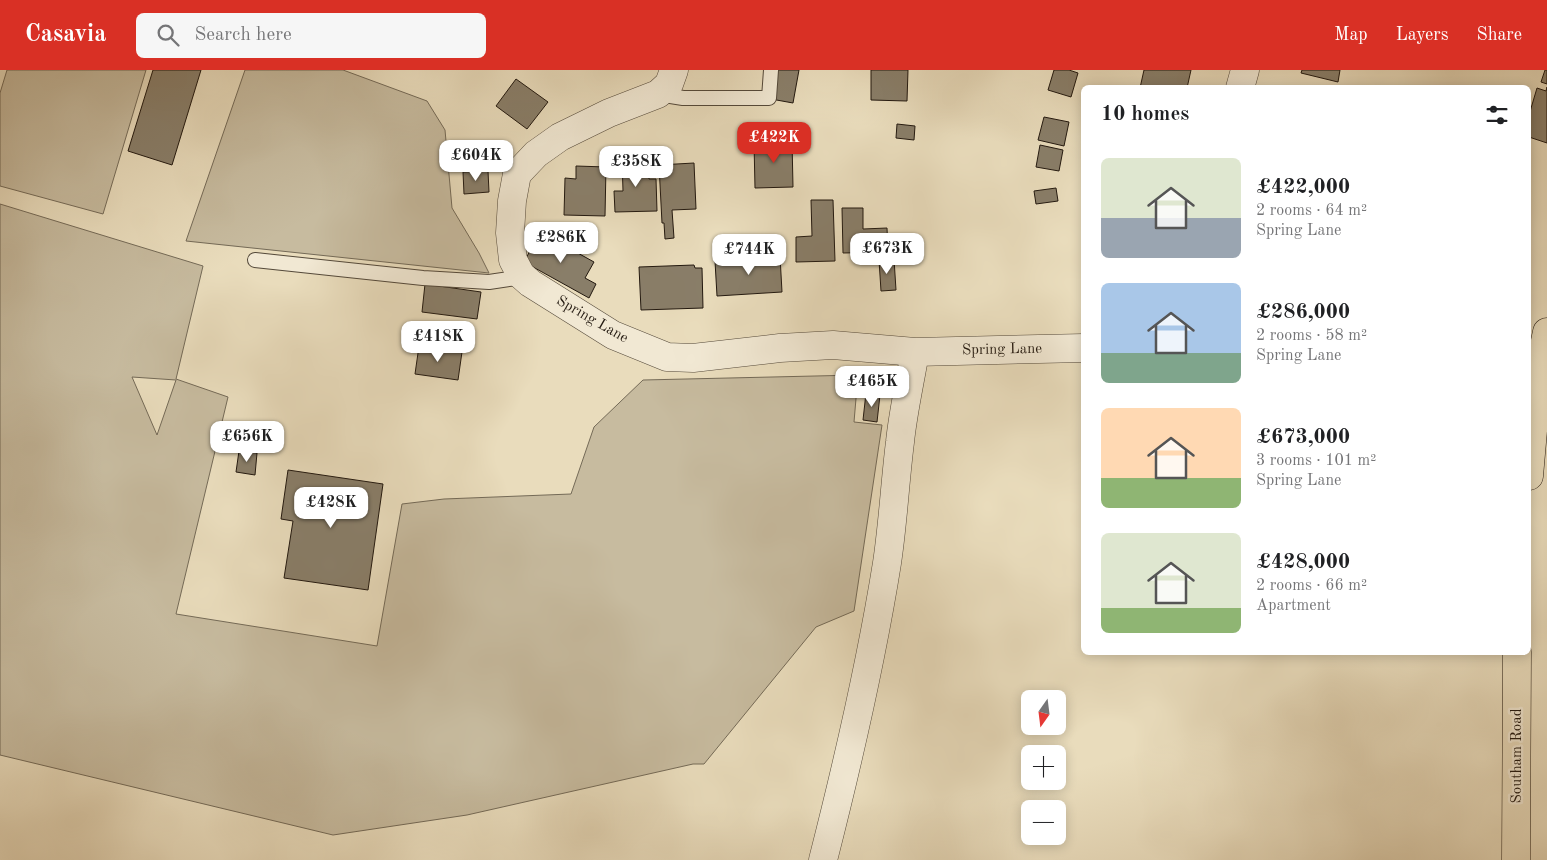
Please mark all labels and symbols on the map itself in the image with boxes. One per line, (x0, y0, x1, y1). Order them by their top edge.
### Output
pin: £422K (739, 122, 809, 164)
pin: £604K (441, 140, 511, 182)
pin: £358K (601, 146, 671, 188)
pin: £286K (526, 222, 596, 264)
pin: £673K (852, 232, 922, 275)
pin: £744K (714, 234, 784, 276)
street label: Spring Lane (554, 293, 631, 347)
pin: £418K (403, 320, 473, 363)
street label: Spring Lane (962, 342, 1042, 358)
pin: £465K (837, 366, 907, 408)
pin: £656K (212, 420, 282, 463)
pin: £428K (296, 486, 366, 529)
north arrow (1021, 690, 1066, 735)
street label: Southam Road (1510, 708, 1525, 804)

